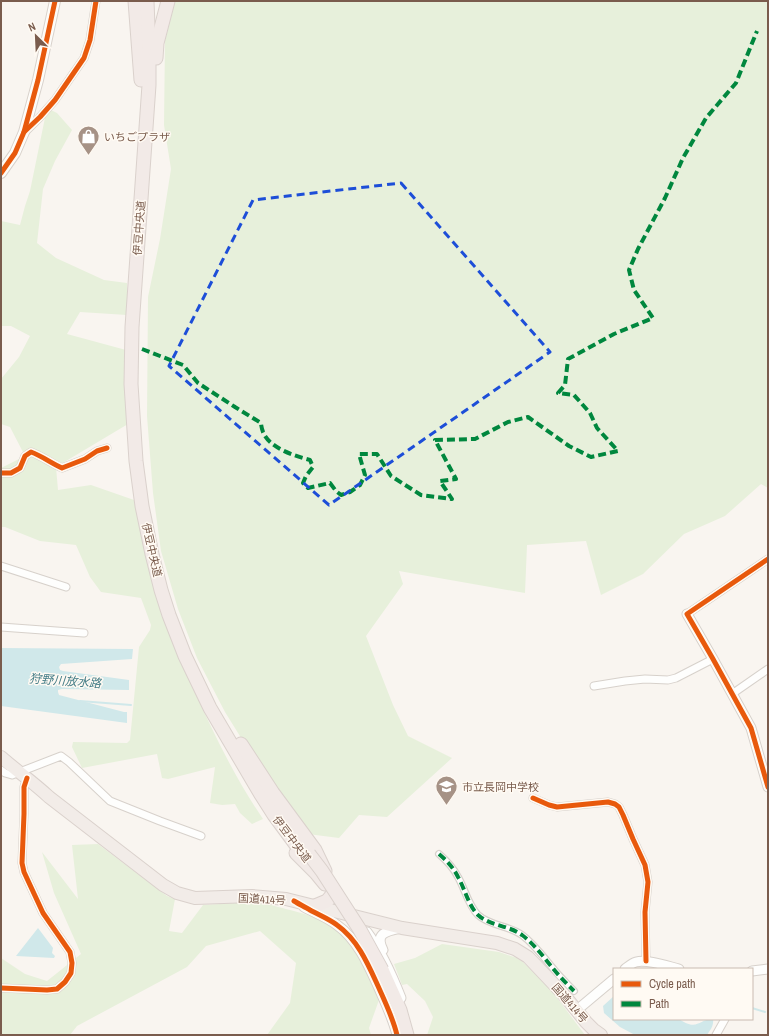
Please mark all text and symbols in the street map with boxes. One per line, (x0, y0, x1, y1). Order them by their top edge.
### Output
north arrow (16, 16, 56, 56)
text: N (26, 19, 38, 35)
shop icon: いちごプラザ (75, 124, 101, 157)
place label: いちごプラザ (104, 130, 170, 144)
street label: 伊豆中央道 (130, 200, 148, 256)
street label: 伊豆中央道 (139, 522, 165, 578)
water label: 狩野川放水路 (29, 671, 102, 692)
school or university icon: 市立長岡中学校 (433, 774, 459, 807)
place label: 市立長岡中学校 (462, 780, 539, 794)
street label: 伊豆中央道 (270, 813, 314, 865)
street label: 国道414号 (238, 891, 286, 907)
legend (613, 968, 753, 1020)
text: Cycle path (649, 976, 696, 992)
street label: 国道414号 (549, 980, 591, 1026)
text: Path (649, 996, 669, 1012)

